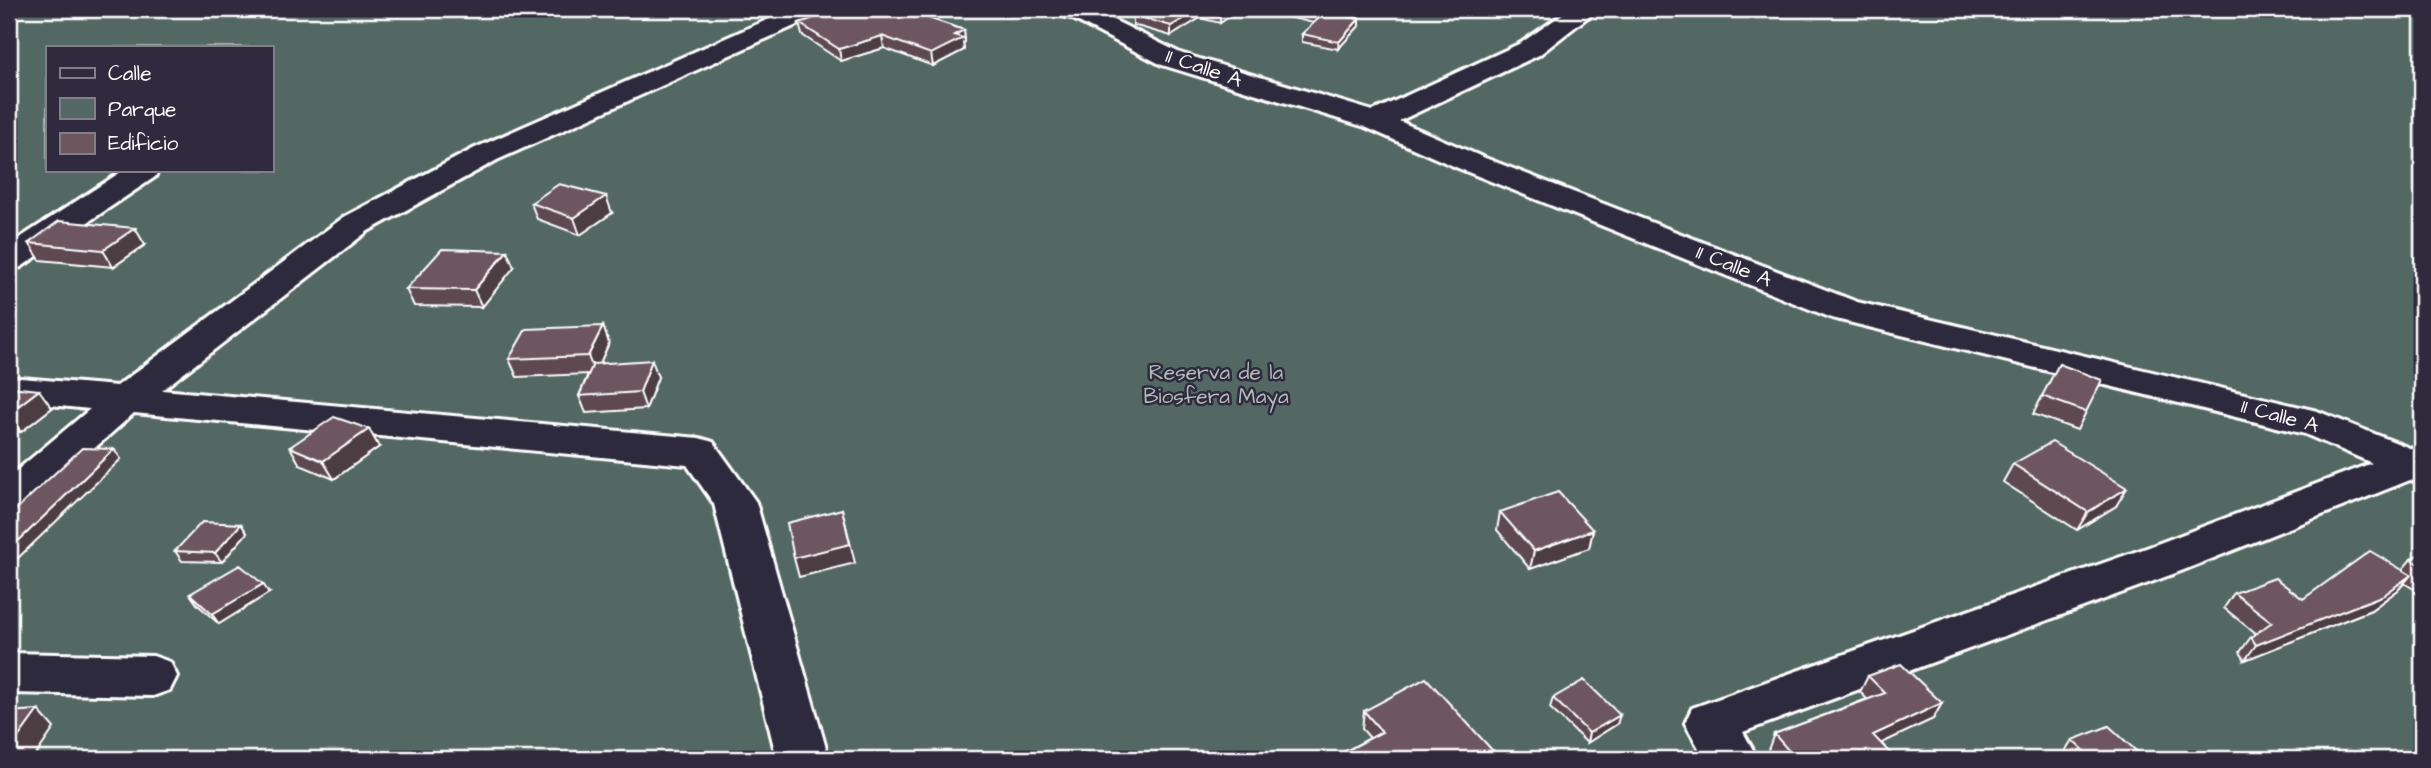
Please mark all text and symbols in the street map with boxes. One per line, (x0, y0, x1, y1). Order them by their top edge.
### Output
street label: 11 Calle A (1162, 41, 1247, 95)
legend (46, 46, 273, 172)
text: Calle (108, 59, 152, 88)
text: Parque (108, 95, 176, 124)
text: Edificio (108, 129, 178, 158)
street label: 11 Calle A (1692, 238, 1777, 294)
park label: Reserva de la Biosfera Maya (1143, 358, 1289, 413)
street label: 11 Calle A (2238, 392, 2323, 440)

